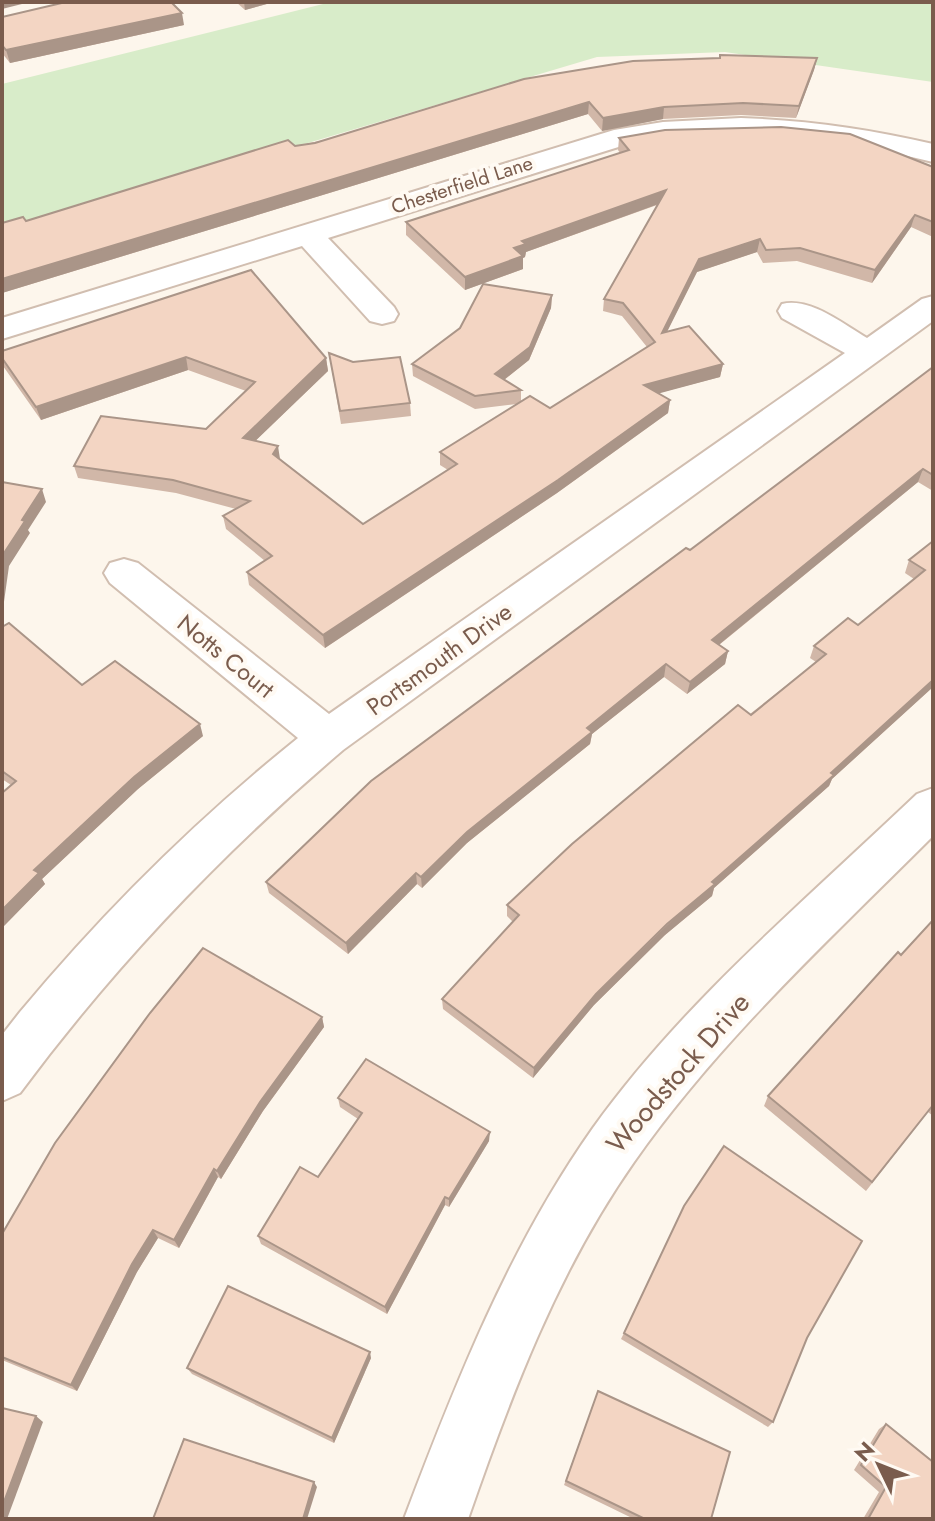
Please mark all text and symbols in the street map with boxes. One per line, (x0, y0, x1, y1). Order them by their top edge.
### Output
street label: Chesterfield Lane (388, 148, 536, 222)
street label: Portsmouth Drive (359, 594, 519, 724)
street label: Notts Court (170, 606, 282, 706)
street label: Woodstock Drive (596, 983, 760, 1163)
north arrow (839, 1425, 919, 1505)
text: N (847, 1434, 882, 1469)

